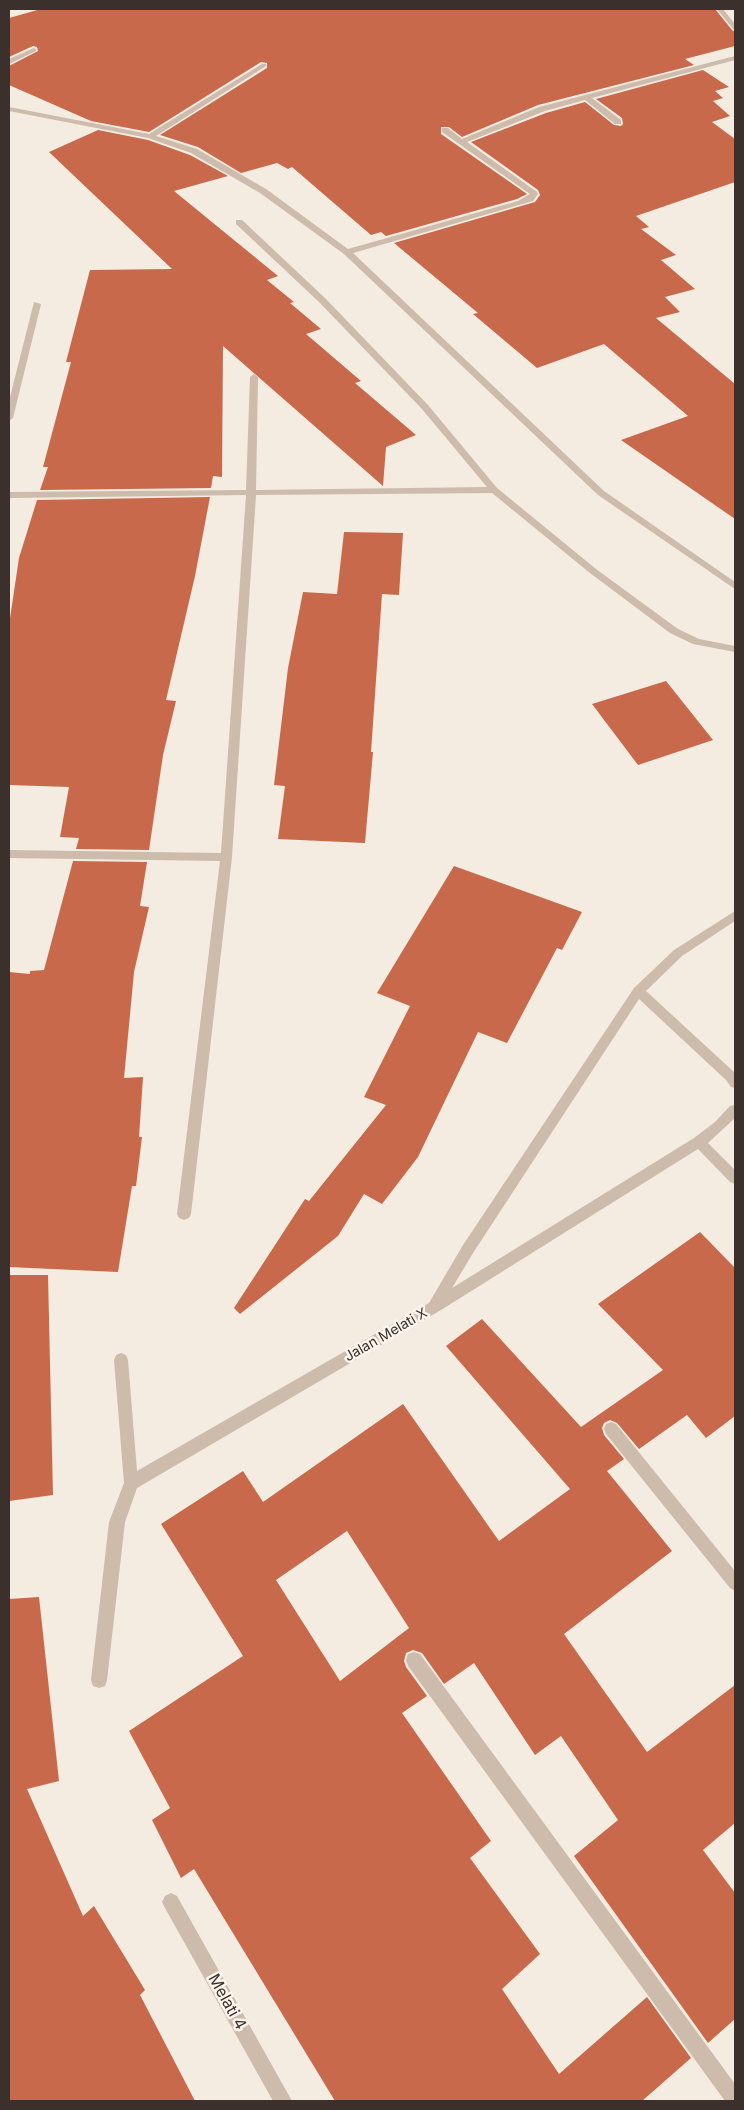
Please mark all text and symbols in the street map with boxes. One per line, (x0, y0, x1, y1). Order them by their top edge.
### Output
street label: Jalan Melati X (342, 1305, 430, 1365)
street label: Melati 4 (204, 1971, 250, 2033)

